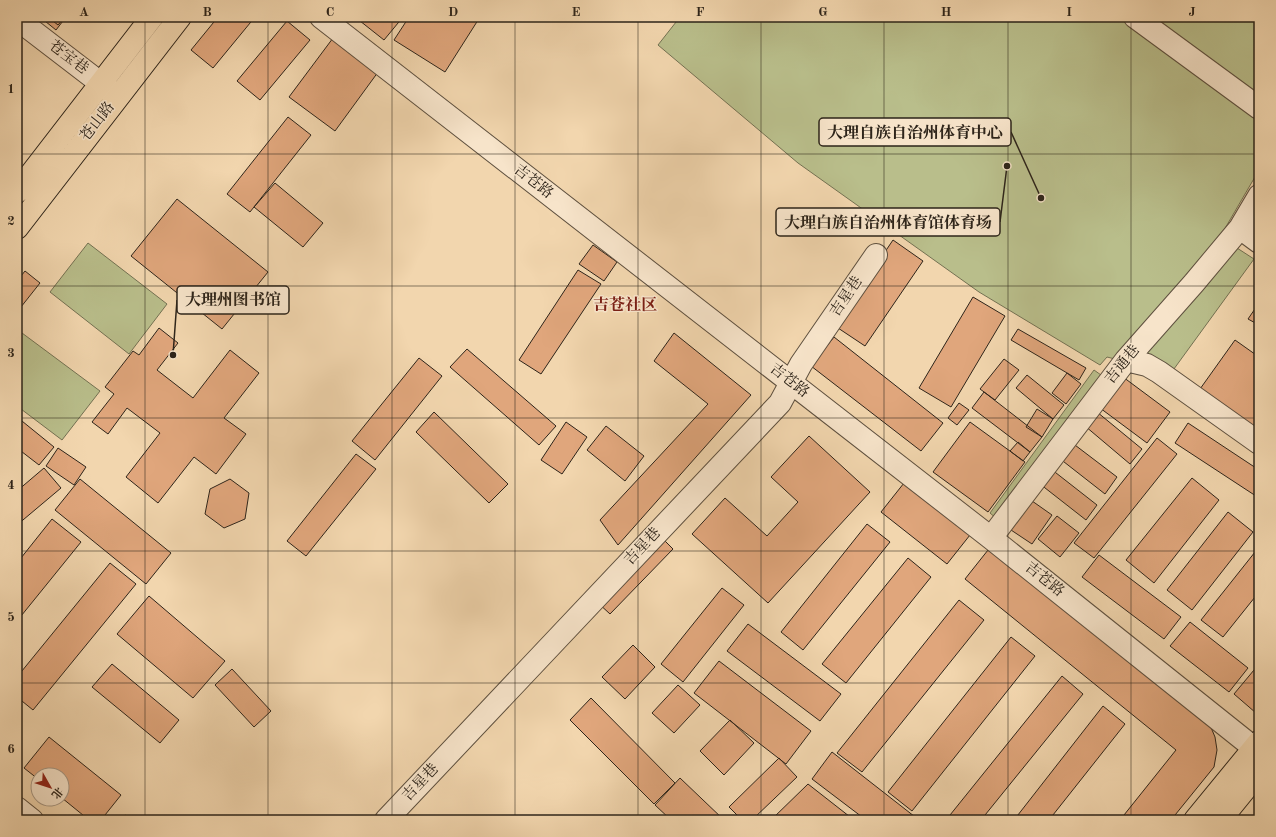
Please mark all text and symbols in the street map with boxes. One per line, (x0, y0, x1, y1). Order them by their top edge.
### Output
text: A (79, 6, 89, 19)
text: B (202, 6, 212, 19)
text: C (326, 6, 334, 19)
text: D (448, 6, 458, 19)
text: E (572, 6, 581, 19)
text: F (696, 6, 705, 19)
text: G (818, 6, 828, 19)
text: H (941, 6, 952, 19)
text: I (1066, 6, 1072, 19)
text: J (1188, 6, 1196, 19)
street label: 苍宝巷 (46, 37, 92, 78)
text: 1 (7, 83, 15, 96)
street label: 苍山路 (77, 98, 118, 144)
callout: 大理自族自治州体育中心 (819, 118, 1011, 146)
text: 大理自族自治州体育中心 (827, 123, 1003, 142)
street label: 吉苍路 (511, 161, 557, 202)
callout: 大理白族自治州体育馆体育场 (776, 208, 1000, 236)
text: 大理白族自治州体育馆体育场 (784, 213, 992, 232)
text: 2 (7, 215, 15, 228)
street label: 吉星巷 (827, 273, 866, 320)
callout: 大理州图书馆 (177, 286, 289, 314)
text: 大理州图书馆 (185, 291, 281, 309)
district label: 吉苍社区 (593, 296, 657, 314)
street label: 吉通巷 (1101, 342, 1143, 387)
text: 3 (7, 347, 15, 360)
street label: 吉苍路 (767, 360, 813, 401)
text: 4 (7, 479, 15, 492)
street label: 吉星巷 (621, 524, 664, 569)
street label: 吉苍路 (1022, 558, 1067, 600)
text: 5 (7, 611, 15, 624)
text: 6 (7, 743, 15, 756)
street label: 吉星巷 (399, 760, 442, 805)
north arrow (30, 767, 70, 807)
text: 北 (49, 785, 65, 801)

